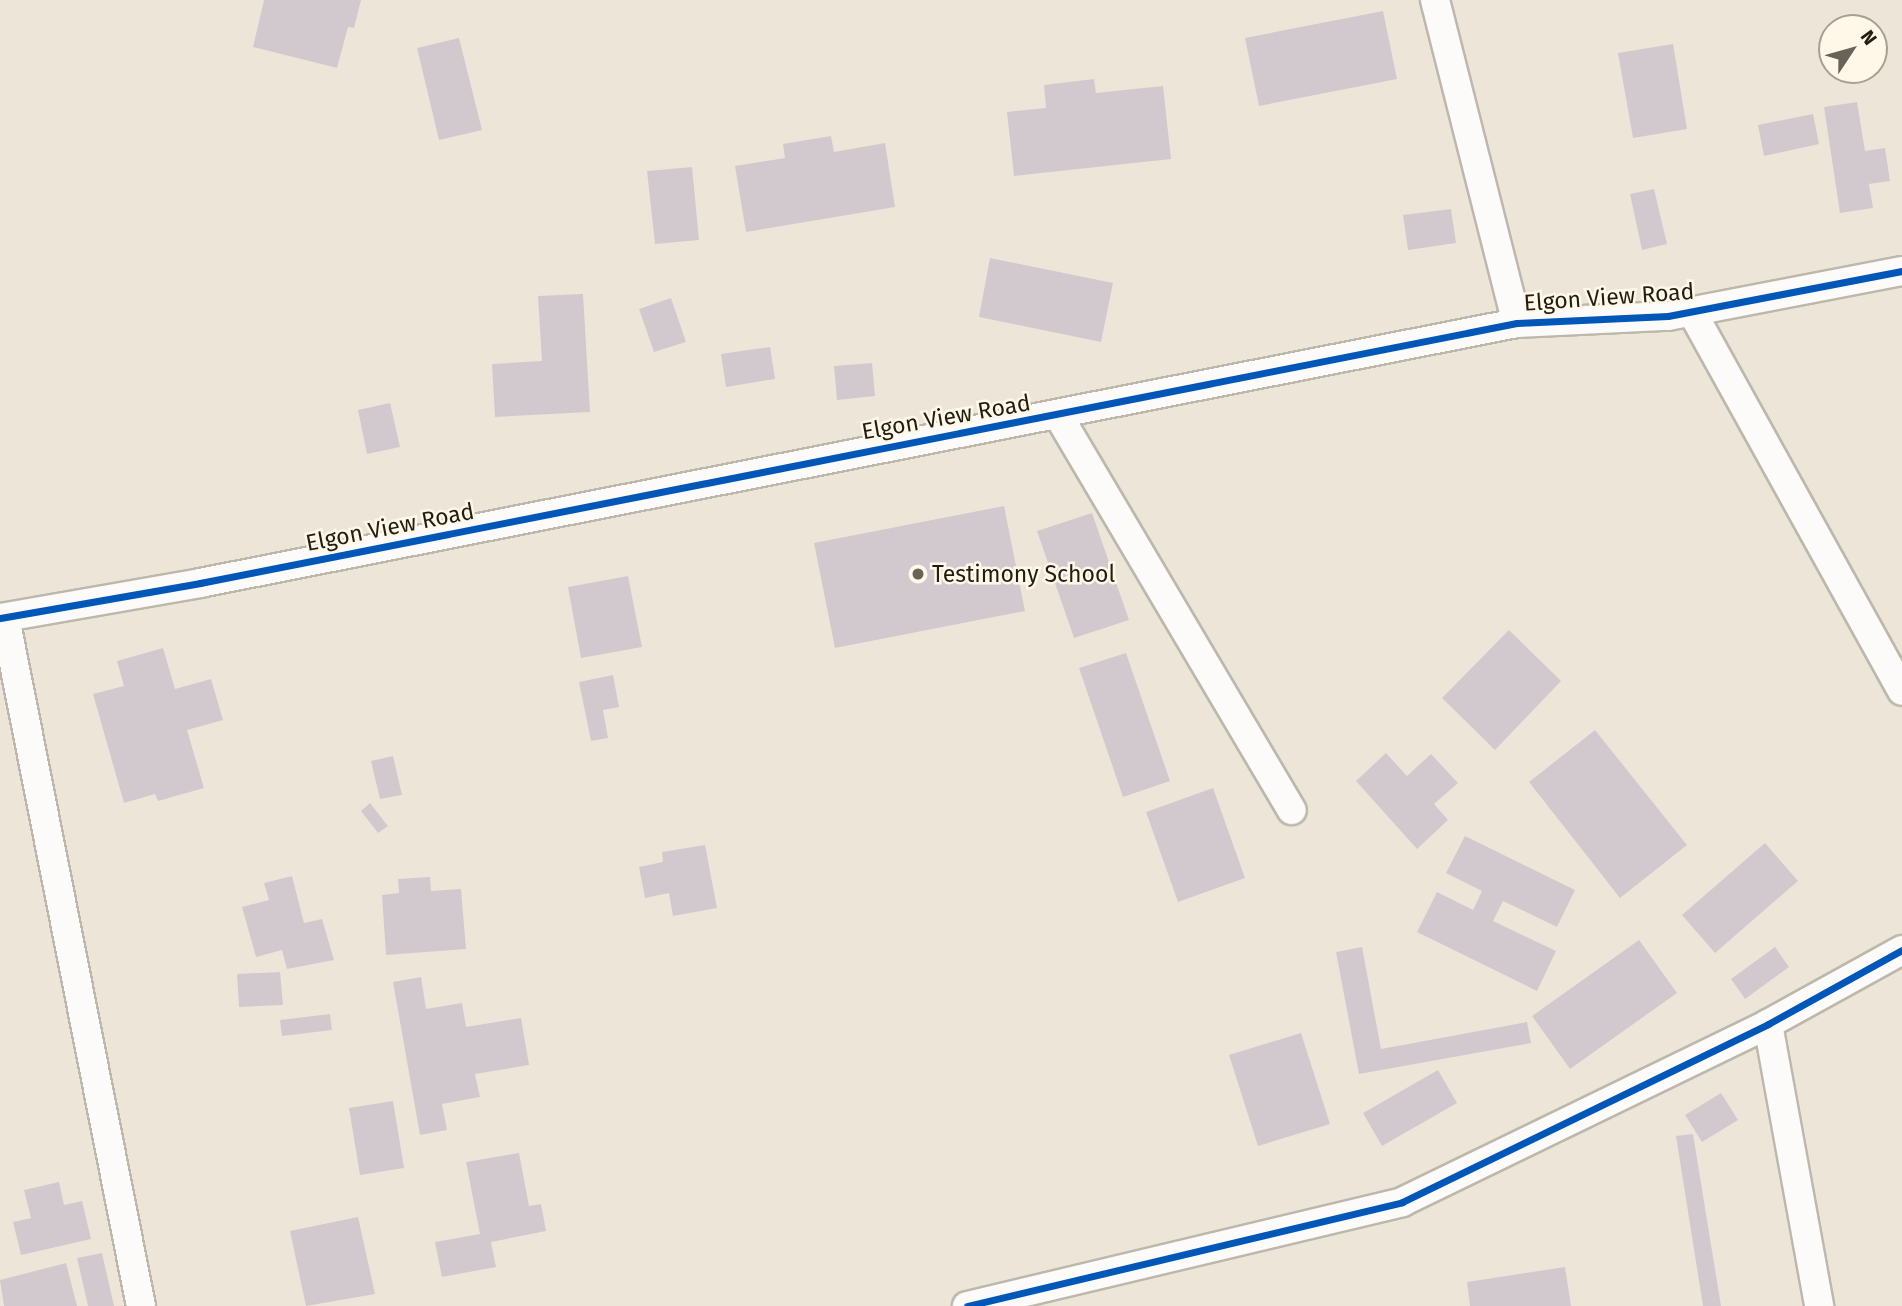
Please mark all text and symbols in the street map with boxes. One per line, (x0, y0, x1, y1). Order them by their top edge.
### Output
north arrow (1818, 14, 1888, 84)
text: N (1856, 26, 1882, 49)
street label: Elgon View Road (1523, 277, 1695, 317)
street label: Elgon View Road (859, 389, 1033, 445)
street label: Elgon View Road (303, 497, 477, 557)
place label: Testimony School (932, 560, 1115, 588)
marker: Testimony School (910, 566, 926, 582)

